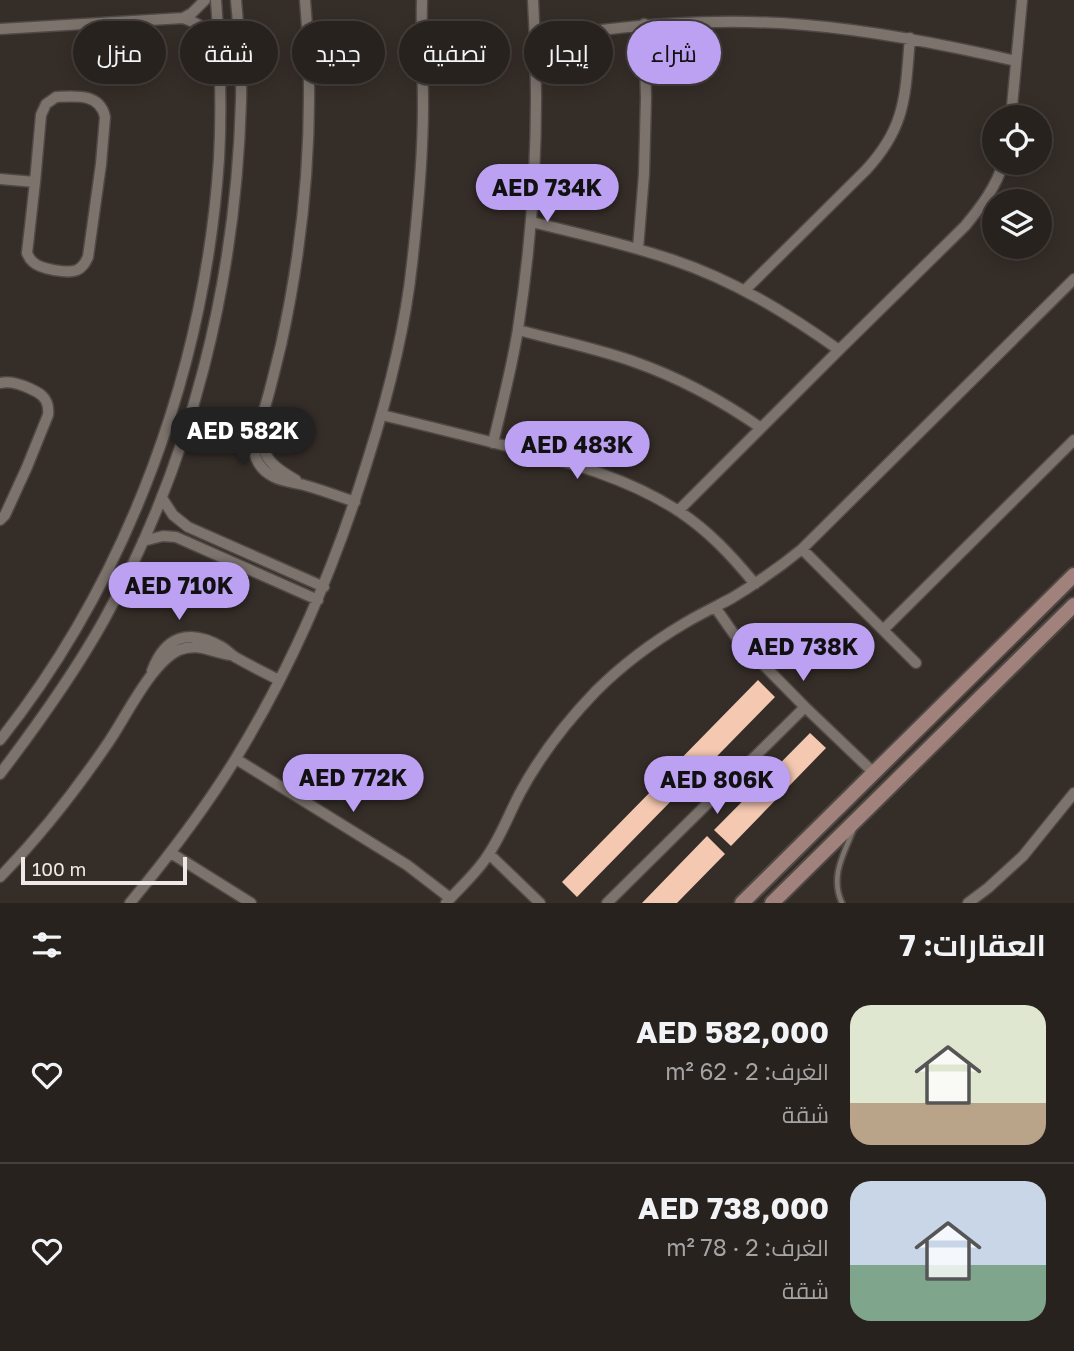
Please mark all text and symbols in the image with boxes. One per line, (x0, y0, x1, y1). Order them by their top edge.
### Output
chip: منزل (73, 21, 166, 84)
chip: شقة (180, 21, 278, 84)
chip: جديد (292, 21, 385, 84)
chip: تصفية (399, 21, 510, 84)
chip: إيجار (524, 21, 613, 84)
chip: شراء (627, 21, 721, 84)
map controls (982, 105, 1052, 259)
button: locate (982, 105, 1052, 175)
pin: AED 734K (475, 164, 619, 224)
text: AED 734K (492, 173, 602, 201)
button: layers (982, 189, 1052, 259)
pin: AED 582K (171, 407, 315, 467)
text: AED 582K (187, 416, 299, 444)
pin: AED 483K (505, 421, 649, 481)
text: AED 483K (521, 430, 633, 458)
pin: AED 710K (107, 562, 251, 622)
text: AED 710K (125, 571, 233, 599)
pin: AED 738K (731, 624, 875, 683)
text: AED 738K (748, 632, 858, 660)
pin: AED 772K (281, 754, 425, 814)
pin: AED 806K (645, 756, 789, 816)
text: AED 772K (299, 763, 407, 791)
text: AED 806K (660, 765, 774, 793)
scale bar (21, 854, 187, 886)
text: 100 m (32, 857, 86, 880)
icon: filters (28, 926, 66, 964)
text: العقارات: 7 (899, 927, 1046, 963)
text: AED 582,000 (636, 1014, 829, 1050)
icon: home (906, 1033, 990, 1117)
icon: heart (28, 1056, 66, 1094)
text: الغرف: 2 · 62 m² (665, 1057, 829, 1085)
text: شقة (782, 1100, 829, 1128)
text: AED 738,000 (638, 1190, 829, 1226)
icon: home (906, 1209, 990, 1293)
icon: heart (28, 1232, 66, 1270)
text: الغرف: 2 · 78 m² (666, 1233, 829, 1261)
text: شقة (782, 1276, 829, 1304)

